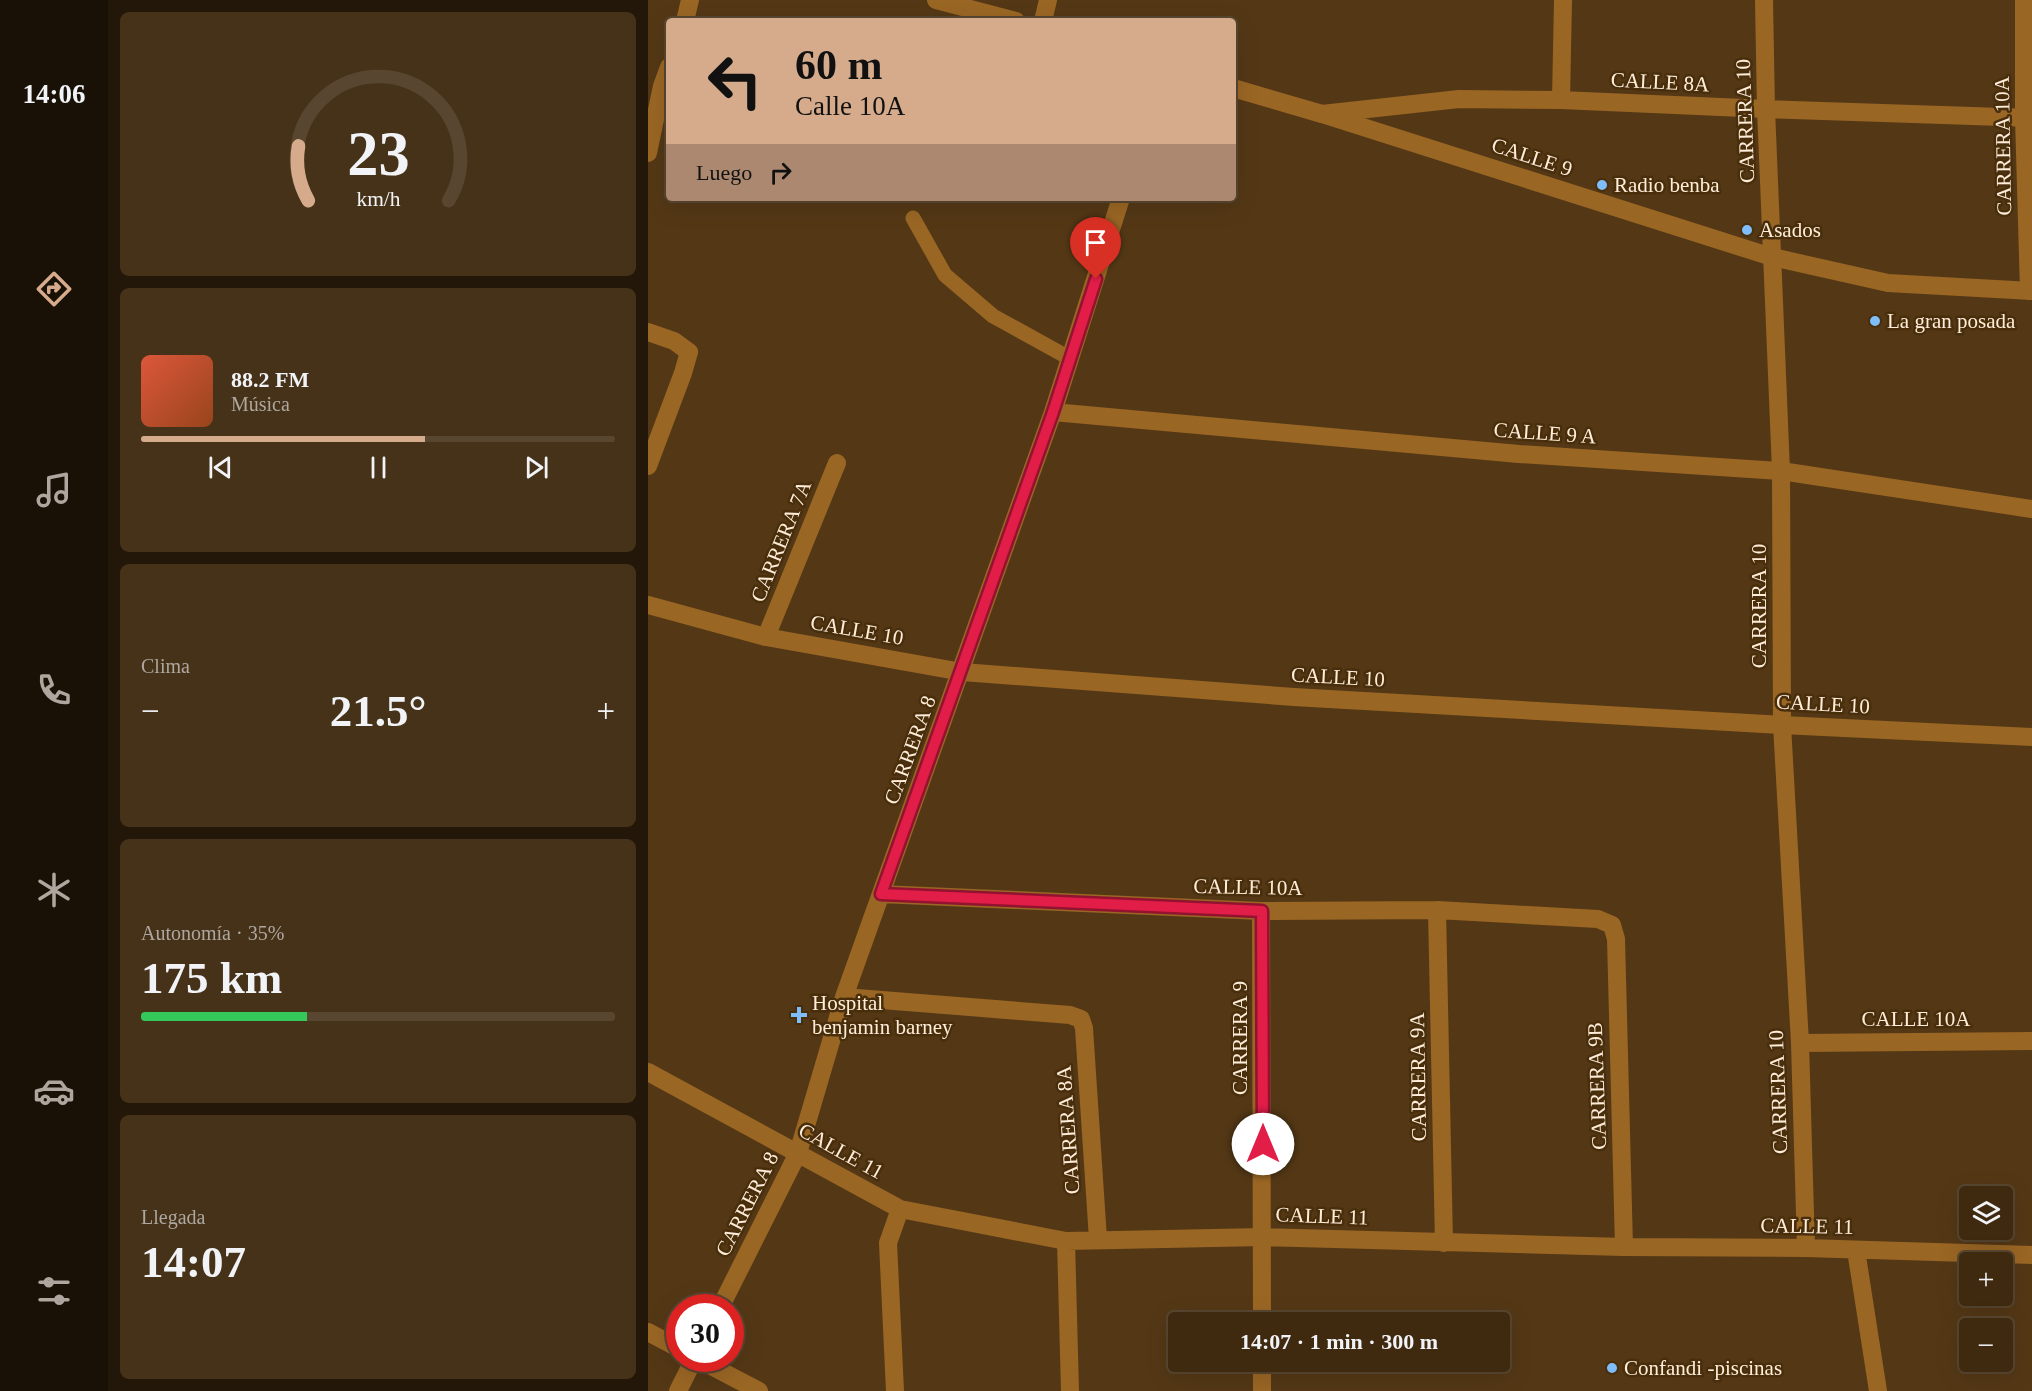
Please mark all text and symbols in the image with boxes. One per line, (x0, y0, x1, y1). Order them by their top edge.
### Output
icon: left (696, 42, 774, 120)
text: 60 m (795, 42, 883, 88)
street label: CARRERA 10 (1731, 58, 1759, 184)
street label: CALLE 8A (1610, 67, 1711, 97)
street label: CARRERA 10A (1990, 75, 2016, 216)
text: 14:06 (23, 79, 86, 109)
text: Calle 10A (795, 91, 905, 121)
text: 23 (347, 119, 409, 188)
street label: CALLE 9 (1489, 133, 1575, 181)
icon: right (764, 156, 797, 189)
text: Luego (696, 160, 752, 185)
place label: Radio benba (1614, 173, 1720, 197)
marker: Radio benba (1595, 178, 1609, 192)
text: km/h (356, 187, 400, 211)
pin (1070, 217, 1121, 279)
place label: Asados (1759, 218, 1821, 242)
marker: Asados (1740, 223, 1754, 237)
icon: arrive (1079, 226, 1112, 259)
icon: directions (33, 268, 75, 310)
place label: La gran posada (1887, 309, 2016, 333)
marker: La gran posada (1868, 314, 1882, 328)
text: 88.2 FM (231, 367, 309, 392)
text: Música (231, 393, 290, 415)
street label: CALLE 9 A (1493, 417, 1598, 449)
icon: previous (204, 451, 237, 484)
icon: pause (362, 451, 395, 484)
icon: next (520, 451, 553, 484)
icon: music (33, 469, 75, 511)
street label: CARRERA 7A (746, 476, 817, 605)
street label: CARRERA 10 (1747, 544, 1771, 668)
street label: CALLE 10 (809, 610, 905, 650)
text: Clima (141, 655, 190, 677)
street label: CALLE 10 (1290, 663, 1386, 691)
icon: phone (33, 669, 75, 711)
text: 21.5° (330, 686, 426, 736)
street label: CALLE 10 (1775, 690, 1871, 718)
street label: CARRERA 8 (879, 692, 941, 808)
text: − (141, 693, 160, 729)
text: + (596, 693, 615, 729)
icon: climate (33, 869, 75, 911)
street label: CALLE 10A (1193, 874, 1304, 900)
text: Autonomía · 35% (141, 922, 284, 944)
text: 175 km (141, 953, 282, 1003)
street label: CARRERA 9 (1228, 981, 1252, 1095)
place label: Hospital benjamin barney (812, 991, 953, 1039)
marker: Hospital benjamin barney (790, 1006, 808, 1024)
street label: CALLE 10A (1861, 1007, 1971, 1031)
street label: CARRERA 9A (1405, 1011, 1431, 1142)
street label: CARRERA 9B (1583, 1022, 1611, 1150)
street label: CARRERA 10 (1764, 1029, 1792, 1155)
street label: CARRERA 8A (1051, 1064, 1084, 1195)
icon: car (33, 1070, 75, 1112)
position arrow (1231, 1112, 1295, 1176)
street label: CALLE 11 (794, 1118, 888, 1184)
street label: CARRERA 8 (710, 1148, 784, 1260)
map controls (1959, 1186, 2013, 1372)
button: layers (1959, 1186, 2013, 1240)
street label: CALLE 11 (1275, 1202, 1369, 1230)
text: Llegada (141, 1206, 205, 1228)
street label: CALLE 11 (1760, 1213, 1854, 1239)
text: 14:07 (141, 1237, 246, 1287)
button: + (1959, 1252, 2013, 1306)
icon: filters (33, 1270, 75, 1312)
speed limit sign: 30 (666, 1294, 744, 1372)
button: − (1959, 1318, 2013, 1372)
text: 14:07 · 1 min · 300 m (1240, 1329, 1438, 1354)
place label: Confandi -piscinas (1624, 1356, 1782, 1380)
marker: Confandi -piscinas (1605, 1361, 1619, 1375)

